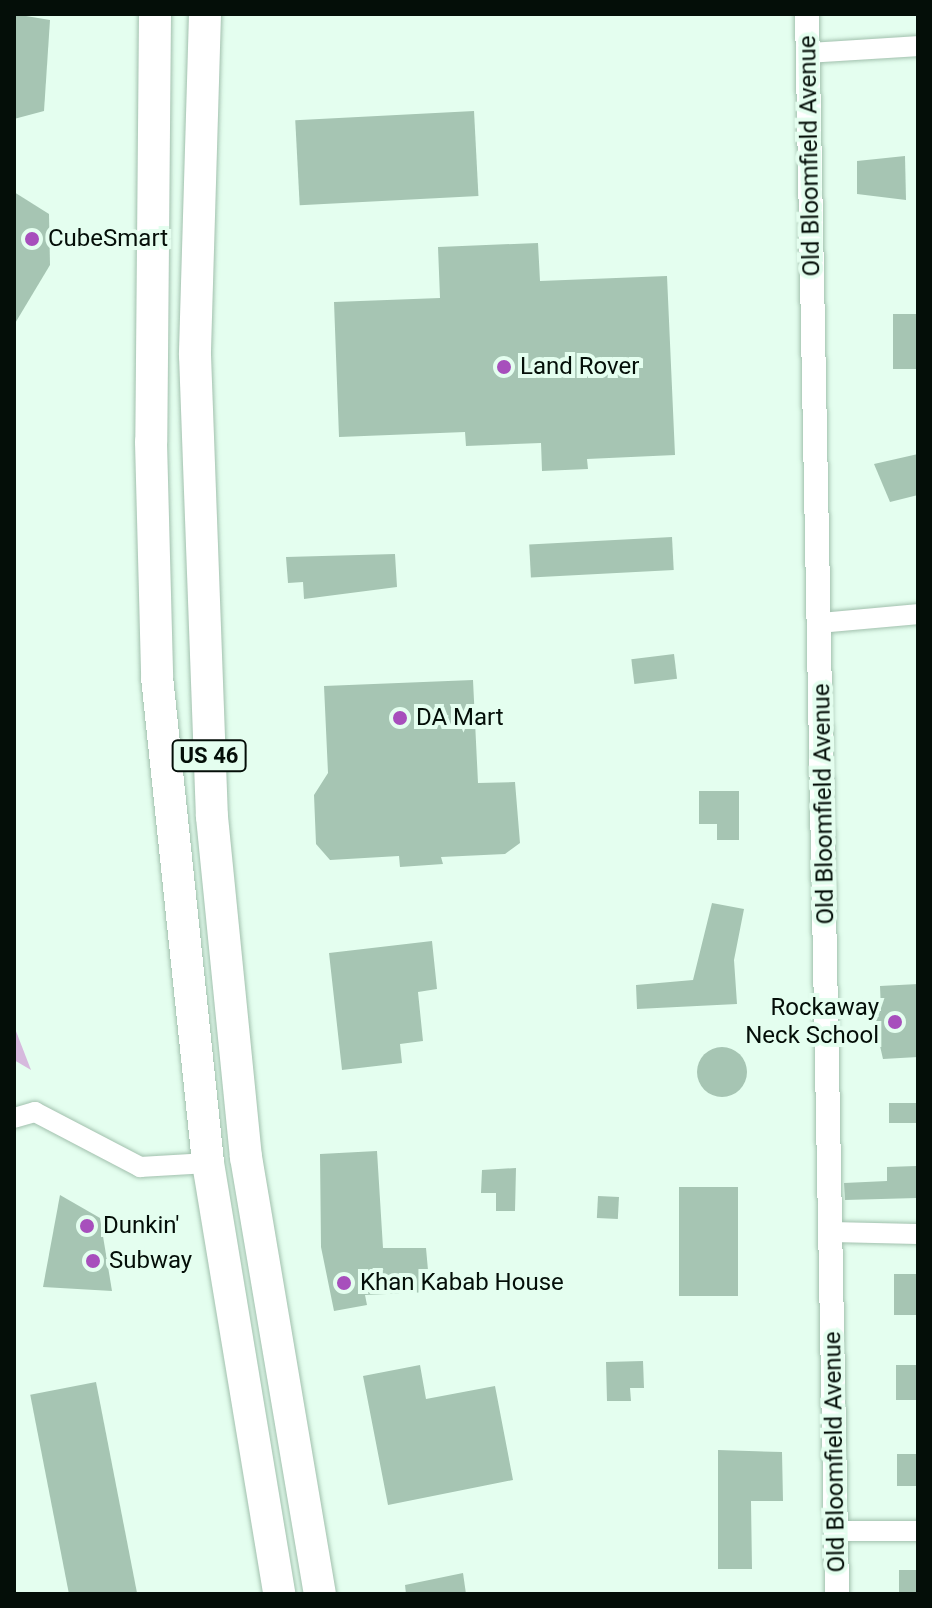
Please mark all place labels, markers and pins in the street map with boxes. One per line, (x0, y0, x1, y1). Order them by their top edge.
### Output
place label: CubeSmart (48, 225, 168, 253)
marker: CubeSmart (23, 230, 41, 248)
place label: Land Rover (520, 353, 639, 381)
marker: Land Rover (495, 358, 513, 376)
place label: DA Mart (416, 704, 504, 732)
marker: DA Mart (391, 709, 409, 727)
place label: Rockaway Neck School (745, 994, 879, 1050)
marker: Rockaway Neck School (886, 1013, 904, 1031)
place label: Dunkin' (103, 1212, 179, 1240)
marker: Dunkin' (78, 1217, 96, 1235)
place label: Subway (109, 1247, 192, 1275)
marker: Subway (84, 1252, 102, 1270)
place label: Khan Kabab House (360, 1269, 564, 1297)
marker: Khan Kabab House (335, 1274, 353, 1292)

